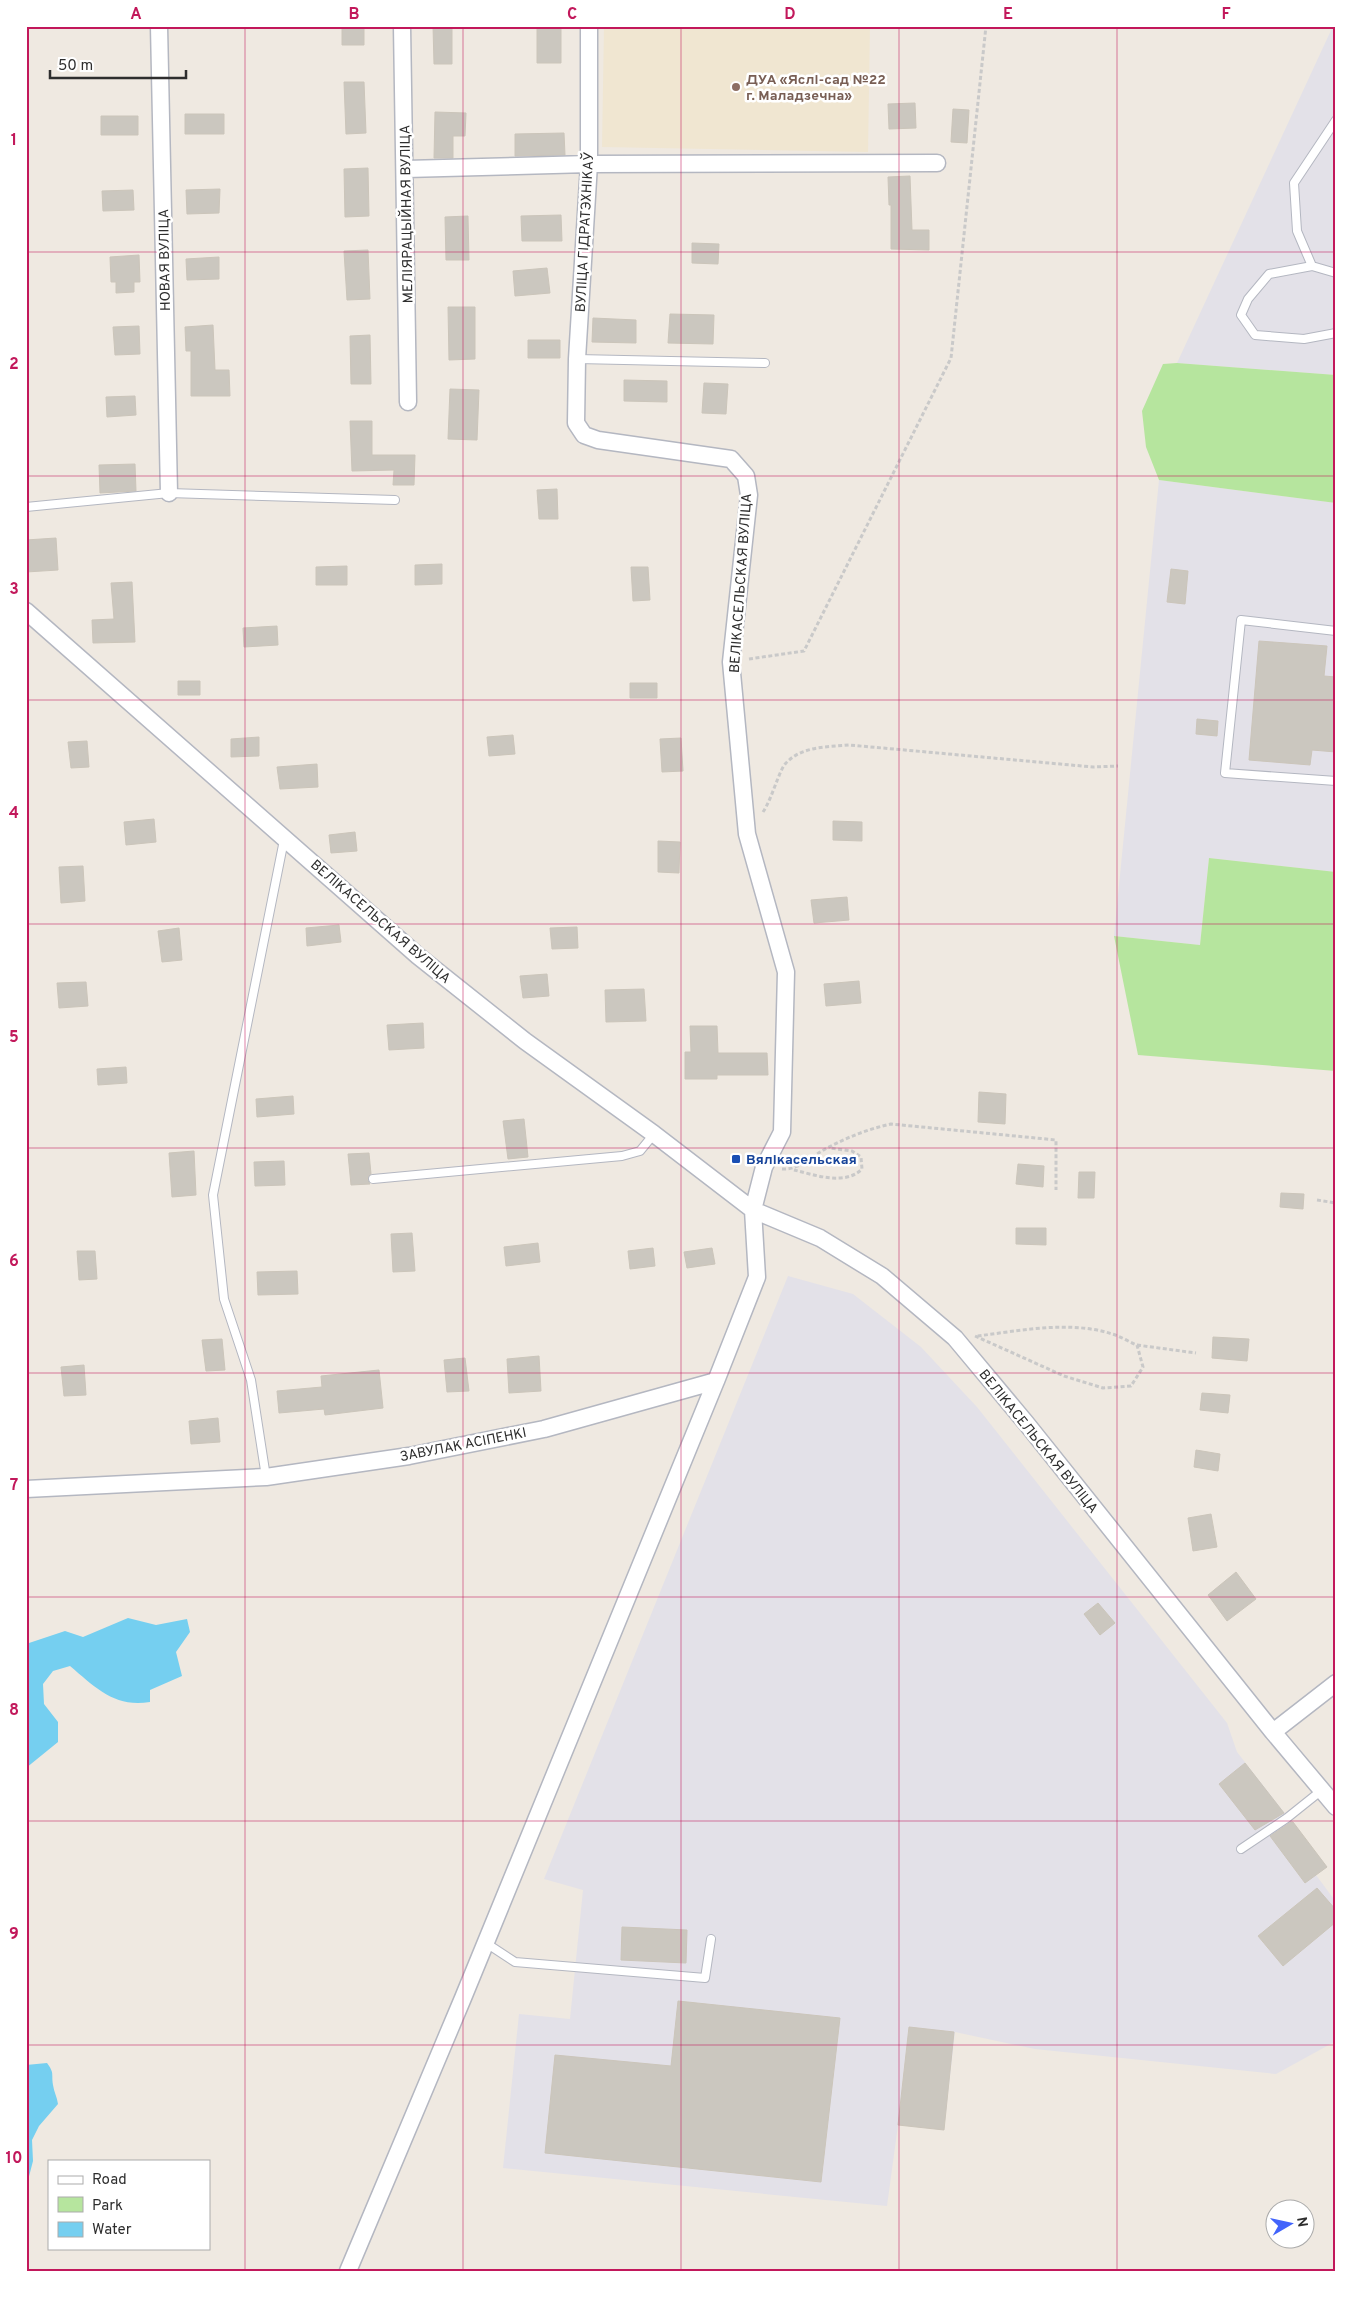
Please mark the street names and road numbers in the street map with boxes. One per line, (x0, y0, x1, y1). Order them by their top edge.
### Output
street label: МЕЛІЯРАЦЫЙНАЯ ВУЛІЦА (396, 125, 418, 303)
street label: ВУЛІЦА ГІДРАТЭХНІКАЎ (573, 151, 598, 313)
street label: НОВАЯ ВУЛІЦА (156, 209, 175, 311)
street label: ВЕЛІКАСЕЛЬСКАЯ ВУЛІЦА (727, 493, 756, 674)
street label: ВЕЛІКАСЕЛЬСКАЯ ВУЛІЦА (306, 857, 454, 988)
street label: ВЕЛІКАСЕЛЬСКАЯ ВУЛІЦА (975, 1367, 1101, 1517)
street label: ЗАВУЛАК АСІПЕНКІ (398, 1425, 528, 1466)

